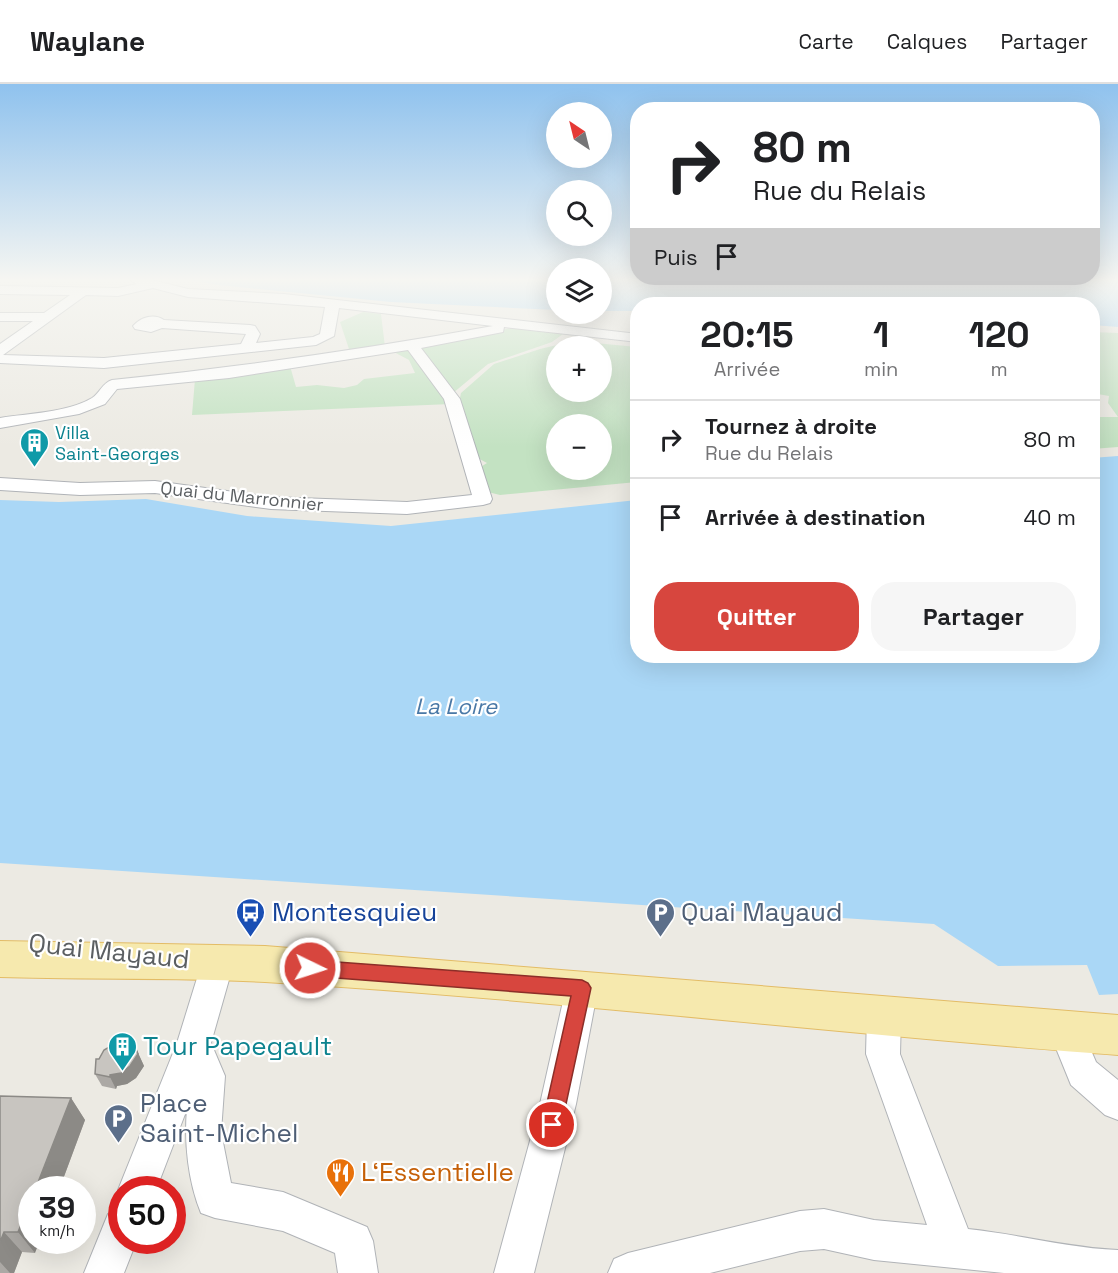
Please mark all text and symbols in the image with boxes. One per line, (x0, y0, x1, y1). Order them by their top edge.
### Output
text: Waylane (30, 23, 145, 59)
text: Carte (799, 28, 854, 55)
text: Calques (887, 28, 967, 55)
text: Partager (1000, 28, 1088, 55)
north arrow (546, 102, 612, 168)
map controls (546, 102, 612, 480)
text: 80 m (753, 121, 852, 174)
icon: right (654, 126, 732, 204)
text: Rue du Relais (753, 173, 926, 208)
button: search (546, 180, 612, 246)
icon: arrive (710, 240, 743, 273)
text: Puis (654, 243, 698, 271)
button: layers (546, 258, 612, 324)
text: 20:15 (700, 312, 794, 358)
text: 1 (873, 312, 889, 358)
text: 120 (969, 312, 1030, 358)
button: + (546, 336, 612, 402)
text: Arrivée (714, 356, 780, 382)
text: min (864, 356, 898, 382)
text: m (991, 356, 1008, 382)
text: Tournez à droite (705, 412, 877, 440)
button: − (546, 414, 612, 480)
place label: Villa Saint-Georges (55, 421, 180, 465)
icon: right (654, 423, 687, 456)
text: 80 m (1024, 425, 1076, 453)
building icon: Villa Saint-Georges (18, 426, 50, 468)
text: Rue du Relais (705, 440, 833, 466)
street label: Quai du Marronnier (159, 476, 325, 516)
icon: arrive (654, 501, 687, 534)
text: Arrivée à destination (705, 503, 926, 531)
text: 40 m (1024, 503, 1076, 531)
button: Quitter (654, 582, 859, 651)
button: Partager (871, 582, 1076, 651)
water label: La Loire (415, 692, 498, 720)
place label: Montesquieu (272, 895, 437, 929)
place label: Quai Mayaud (681, 895, 843, 929)
bus stop icon: Montesquieu (235, 896, 267, 938)
parking icon: Quai Mayaud (644, 896, 676, 938)
street label: Quai Mayaud (27, 926, 191, 976)
position arrow (278, 936, 342, 1000)
place label: Tour Papegault (143, 1029, 332, 1063)
building icon: Tour Papegault (106, 1030, 138, 1072)
place label: Place Saint-Michel (140, 1086, 298, 1150)
pin (526, 1099, 577, 1150)
parking icon: Place Saint-Michel (103, 1102, 135, 1144)
icon: arrive (535, 1108, 568, 1141)
place label: L‘Essentielle (361, 1155, 514, 1189)
restaurant icon: L‘Essentielle (324, 1156, 356, 1198)
speed limit sign: 50 (108, 1176, 186, 1254)
text: 39 (39, 1188, 75, 1227)
text: km/h (39, 1221, 75, 1240)

